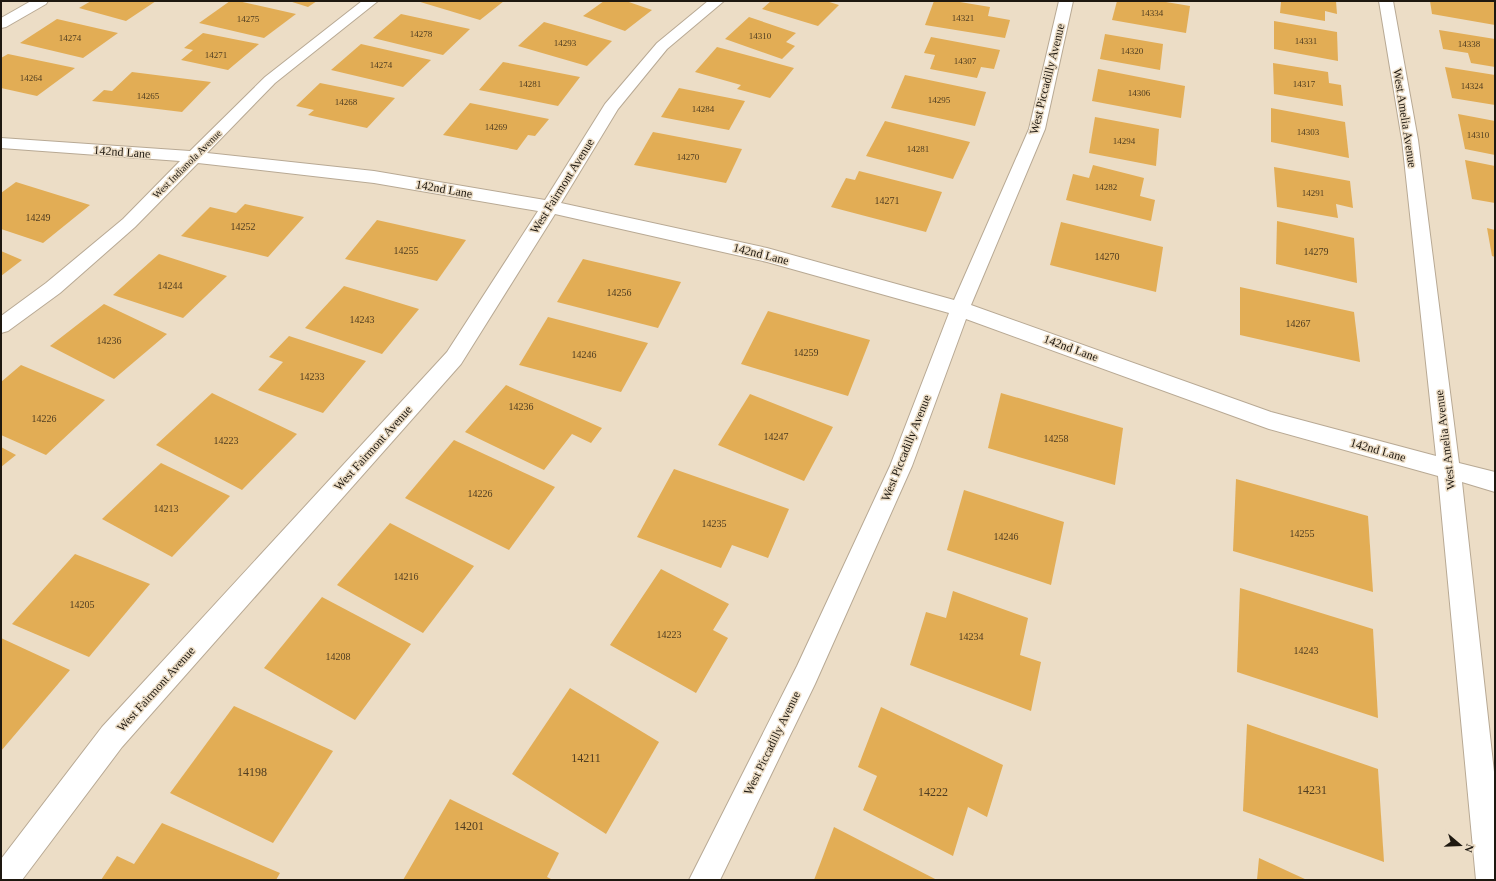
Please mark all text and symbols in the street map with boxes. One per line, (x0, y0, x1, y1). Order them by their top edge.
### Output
house number: 14334 (1141, 8, 1164, 18)
house number: 14321 (952, 13, 974, 23)
house number: 14275 (237, 14, 260, 24)
street label: West Piccadilly Avenue (1026, 22, 1068, 136)
house number: 14278 (410, 29, 433, 39)
house number: 14310 (749, 31, 772, 41)
house number: 14274 (59, 33, 82, 43)
house number: 14331 (1295, 36, 1317, 46)
house number: 14293 (554, 38, 577, 48)
house number: 14338 (1458, 39, 1481, 49)
house number: 14320 (1121, 46, 1144, 56)
house number: 14271 (205, 50, 227, 60)
house number: 14307 (954, 56, 977, 66)
house number: 14274 (370, 60, 393, 70)
street label: West Amelia Avenue (1390, 67, 1420, 169)
house number: 14264 (20, 73, 43, 83)
house number: 14281 (519, 79, 541, 89)
house number: 14317 (1293, 79, 1316, 89)
house number: 14324 (1461, 81, 1484, 91)
house number: 14306 (1128, 88, 1151, 98)
house number: 14265 (137, 91, 160, 101)
house number: 14295 (928, 95, 951, 105)
house number: 14268 (335, 97, 358, 107)
house number: 14284 (692, 104, 715, 114)
house number: 14269 (485, 122, 508, 132)
street label: West Indianola Avenue (150, 127, 224, 201)
house number: 14303 (1297, 127, 1320, 137)
house number: 14310 (1467, 130, 1490, 140)
street label: West Fairmont Avenue (527, 136, 597, 236)
house number: 14294 (1113, 136, 1136, 146)
street label: 142nd Lane (93, 143, 151, 161)
house number: 14281 (907, 144, 929, 154)
house number: 14270 (677, 152, 700, 162)
street label: 142nd Lane (415, 177, 473, 201)
house number: 14282 (1095, 182, 1117, 192)
house number: 14291 (1302, 188, 1324, 198)
house number: 14271 (875, 195, 900, 206)
house number: 14249 (26, 212, 51, 223)
house number: 14252 (231, 221, 256, 232)
street label: 142nd Lane (732, 240, 790, 268)
house number: 14255 (394, 245, 419, 256)
house number: 14279 (1304, 246, 1329, 257)
house number: 14270 (1095, 251, 1120, 262)
house number: 14244 (158, 280, 183, 291)
house number: 14256 (607, 287, 632, 298)
house number: 14243 (350, 314, 375, 325)
house number: 14267 (1286, 318, 1311, 329)
street label: 142nd Lane (1042, 332, 1100, 364)
house number: 14236 (97, 335, 122, 346)
house number: 14259 (794, 347, 819, 358)
house number: 14246 (572, 349, 597, 360)
house number: 14233 (300, 371, 325, 382)
street label: West Amelia Avenue (1432, 389, 1458, 491)
street label: West Piccadilly Avenue (878, 393, 934, 503)
house number: 14236 (509, 401, 534, 412)
street label: West Fairmont Avenue (331, 403, 415, 493)
house number: 14226 (32, 413, 57, 424)
house number: 14247 (764, 431, 789, 442)
house number: 14258 (1044, 433, 1069, 444)
house number: 14223 (214, 435, 239, 446)
street label: 142nd Lane (1349, 435, 1407, 465)
house number: 14226 (468, 488, 493, 499)
house number: 14213 (154, 503, 179, 514)
house number: 14235 (702, 518, 727, 529)
house number: 14255 (1290, 528, 1315, 539)
house number: 14246 (994, 531, 1019, 542)
house number: 14216 (394, 571, 419, 582)
house number: 14205 (70, 599, 95, 610)
house number: 14223 (657, 629, 682, 640)
house number: 14234 (959, 631, 984, 642)
street label: West Fairmont Avenue (114, 644, 198, 734)
house number: 14243 (1294, 645, 1319, 656)
house number: 14208 (326, 651, 351, 662)
street label: West Piccadilly Avenue (741, 689, 803, 797)
house number: 14211 (571, 751, 601, 765)
house number: 14198 (237, 765, 267, 779)
house number: 14231 (1297, 783, 1327, 797)
house number: 14222 (918, 785, 948, 799)
house number: 14201 (454, 819, 484, 833)
north arrow (1440, 825, 1480, 865)
text: N (1462, 843, 1476, 854)

